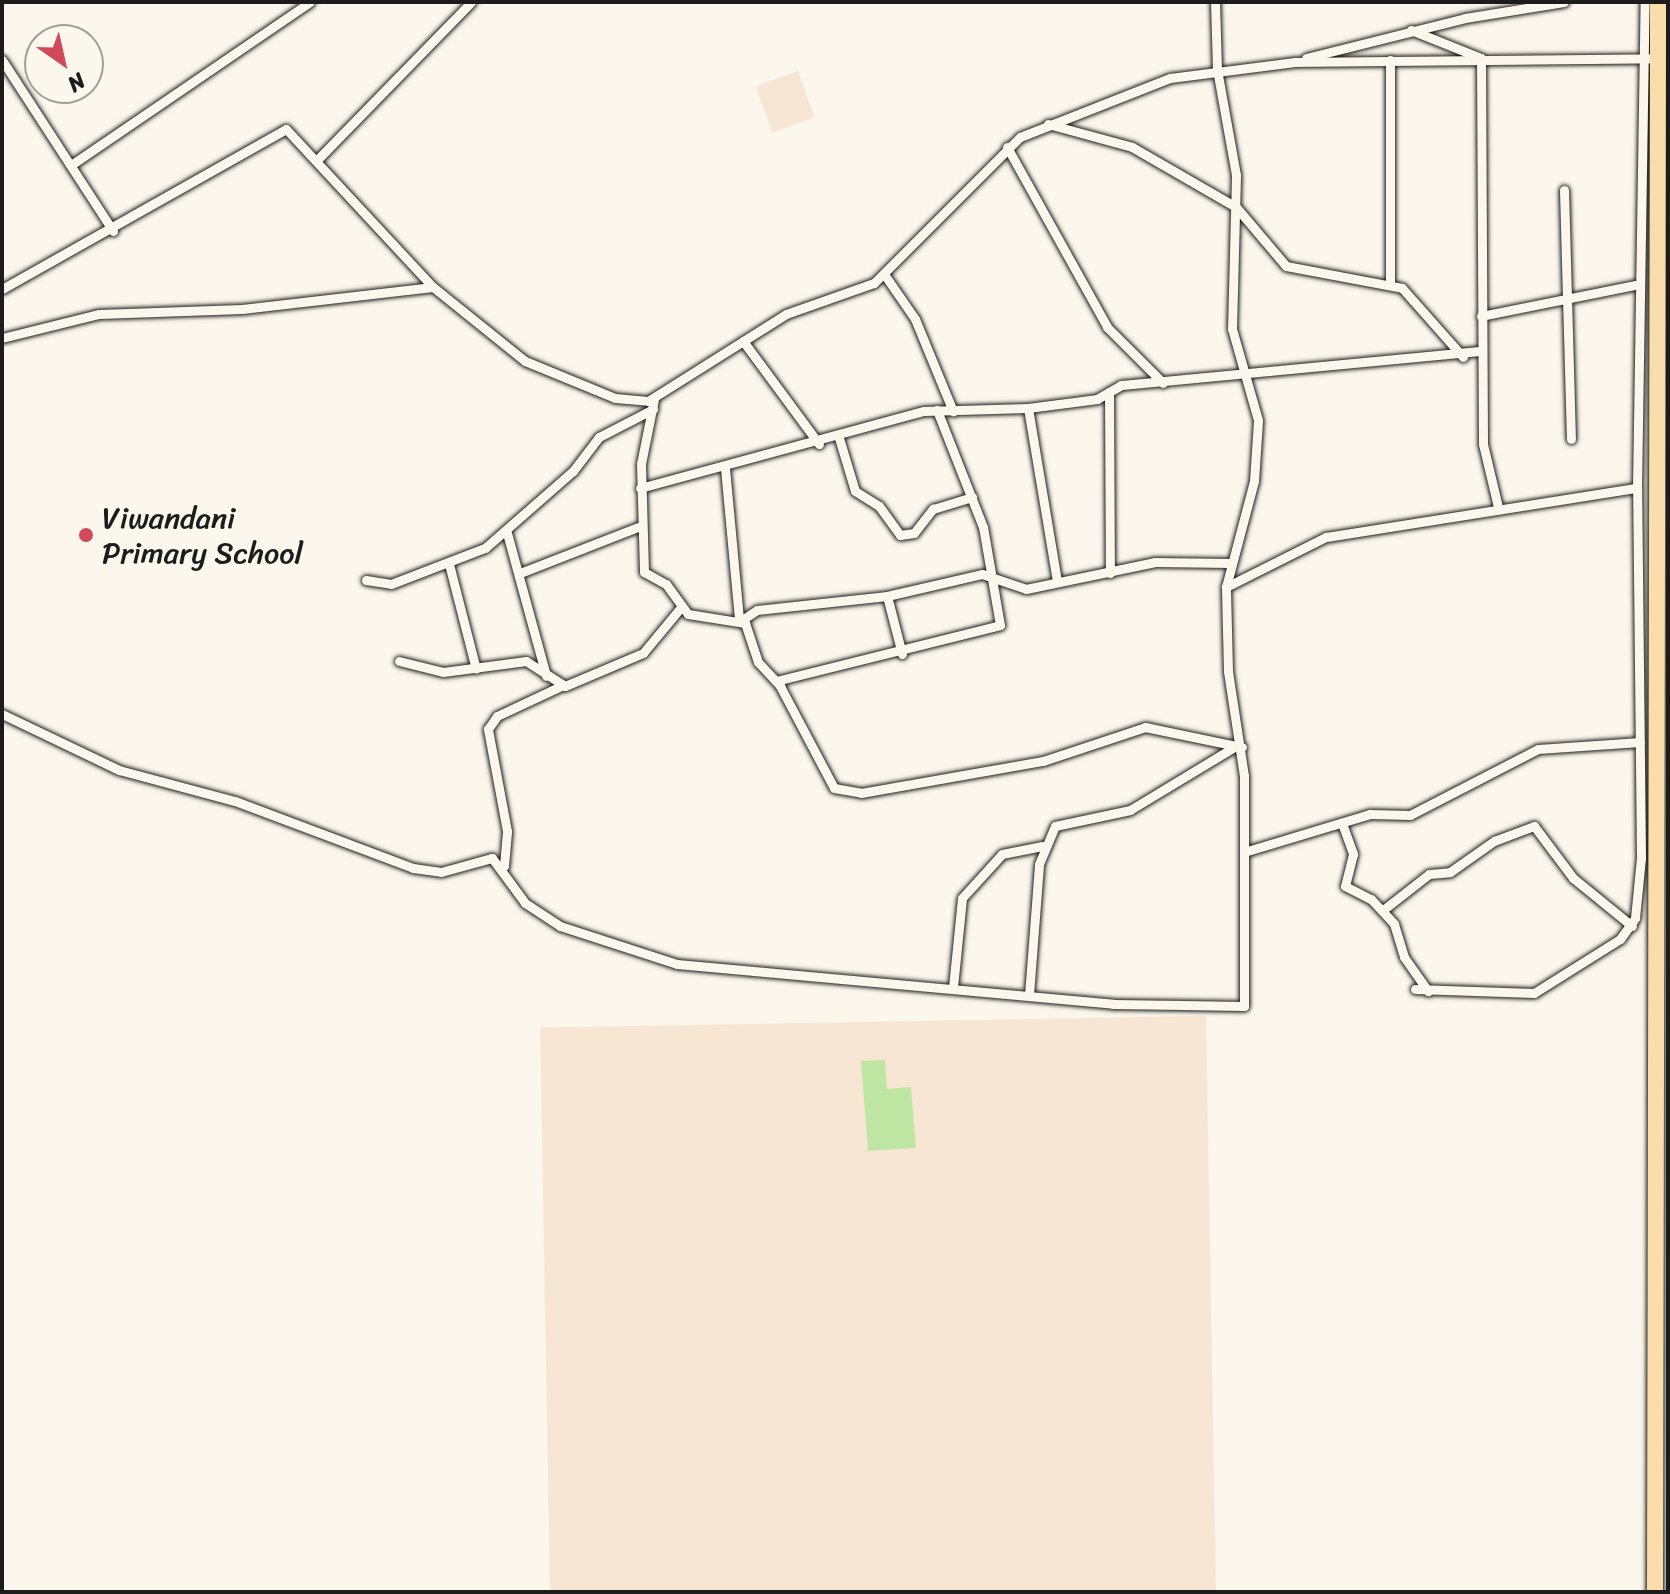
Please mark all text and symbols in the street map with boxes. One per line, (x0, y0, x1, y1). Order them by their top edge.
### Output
north arrow (24, 24, 104, 104)
text: N (59, 62, 94, 103)
place label: Viwandani Primary School (102, 500, 303, 570)
marker: Viwandani Primary School (77, 526, 95, 544)

